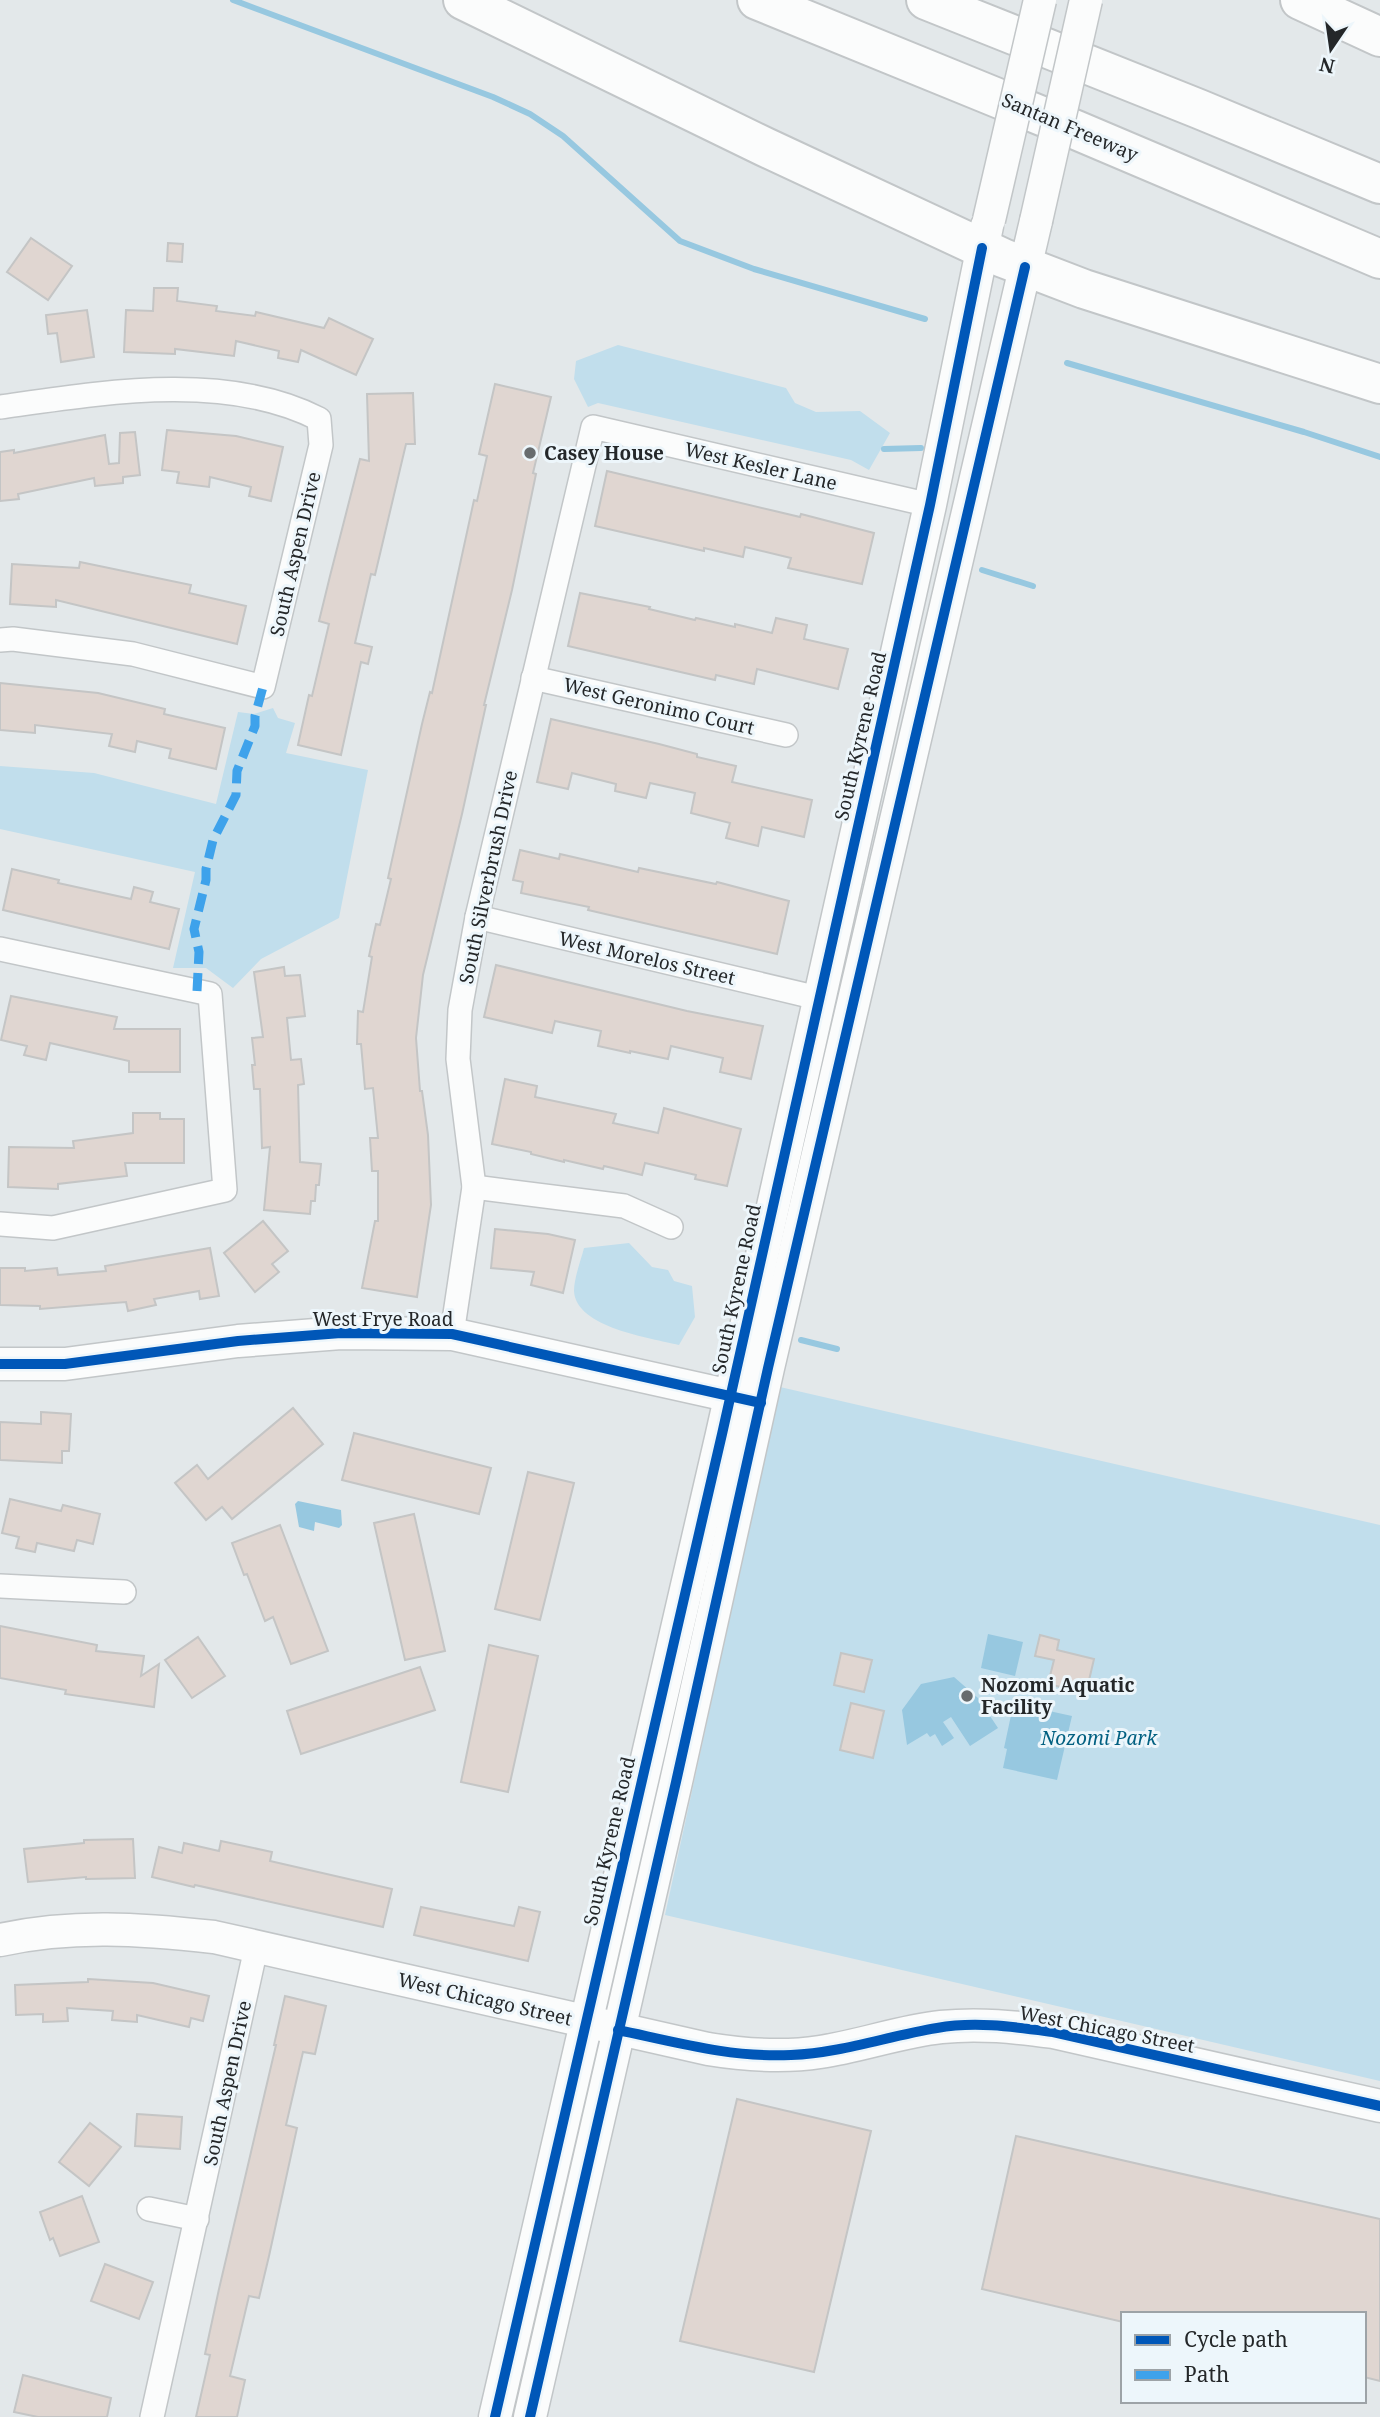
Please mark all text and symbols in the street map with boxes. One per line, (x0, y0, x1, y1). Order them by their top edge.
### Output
north arrow (1296, 14, 1366, 84)
text: N (1317, 51, 1337, 80)
street label: Santan Freeway (998, 87, 1142, 168)
street label: West Kesler Lane (682, 436, 840, 496)
place label: Casey House (544, 440, 664, 466)
marker: Casey House (522, 445, 538, 461)
street label: South Aspen Drive (263, 469, 327, 639)
street label: South Kyrene Road (828, 649, 892, 823)
street label: West Geronimo Court (561, 671, 757, 741)
street label: South Silverbrush Drive (453, 768, 523, 986)
street label: West Morelos Street (556, 925, 738, 991)
street label: South Kyrene Road (705, 1201, 767, 1376)
street label: West Frye Road (313, 1306, 454, 1332)
place label: Nozomi Aquatic Facility (981, 1672, 1134, 1720)
marker: Nozomi Aquatic Facility (959, 1688, 975, 1704)
park label: Nozomi Park (1040, 1725, 1158, 1751)
street label: South Kyrene Road (577, 1754, 641, 1928)
street label: West Chicago Street (395, 1966, 575, 2032)
street label: South Aspen Drive (197, 1998, 257, 2168)
street label: West Chicago Street (1017, 1999, 1197, 2059)
legend (1121, 2312, 1366, 2403)
text: Cycle path (1184, 2325, 1288, 2353)
text: Path (1184, 2360, 1229, 2388)

